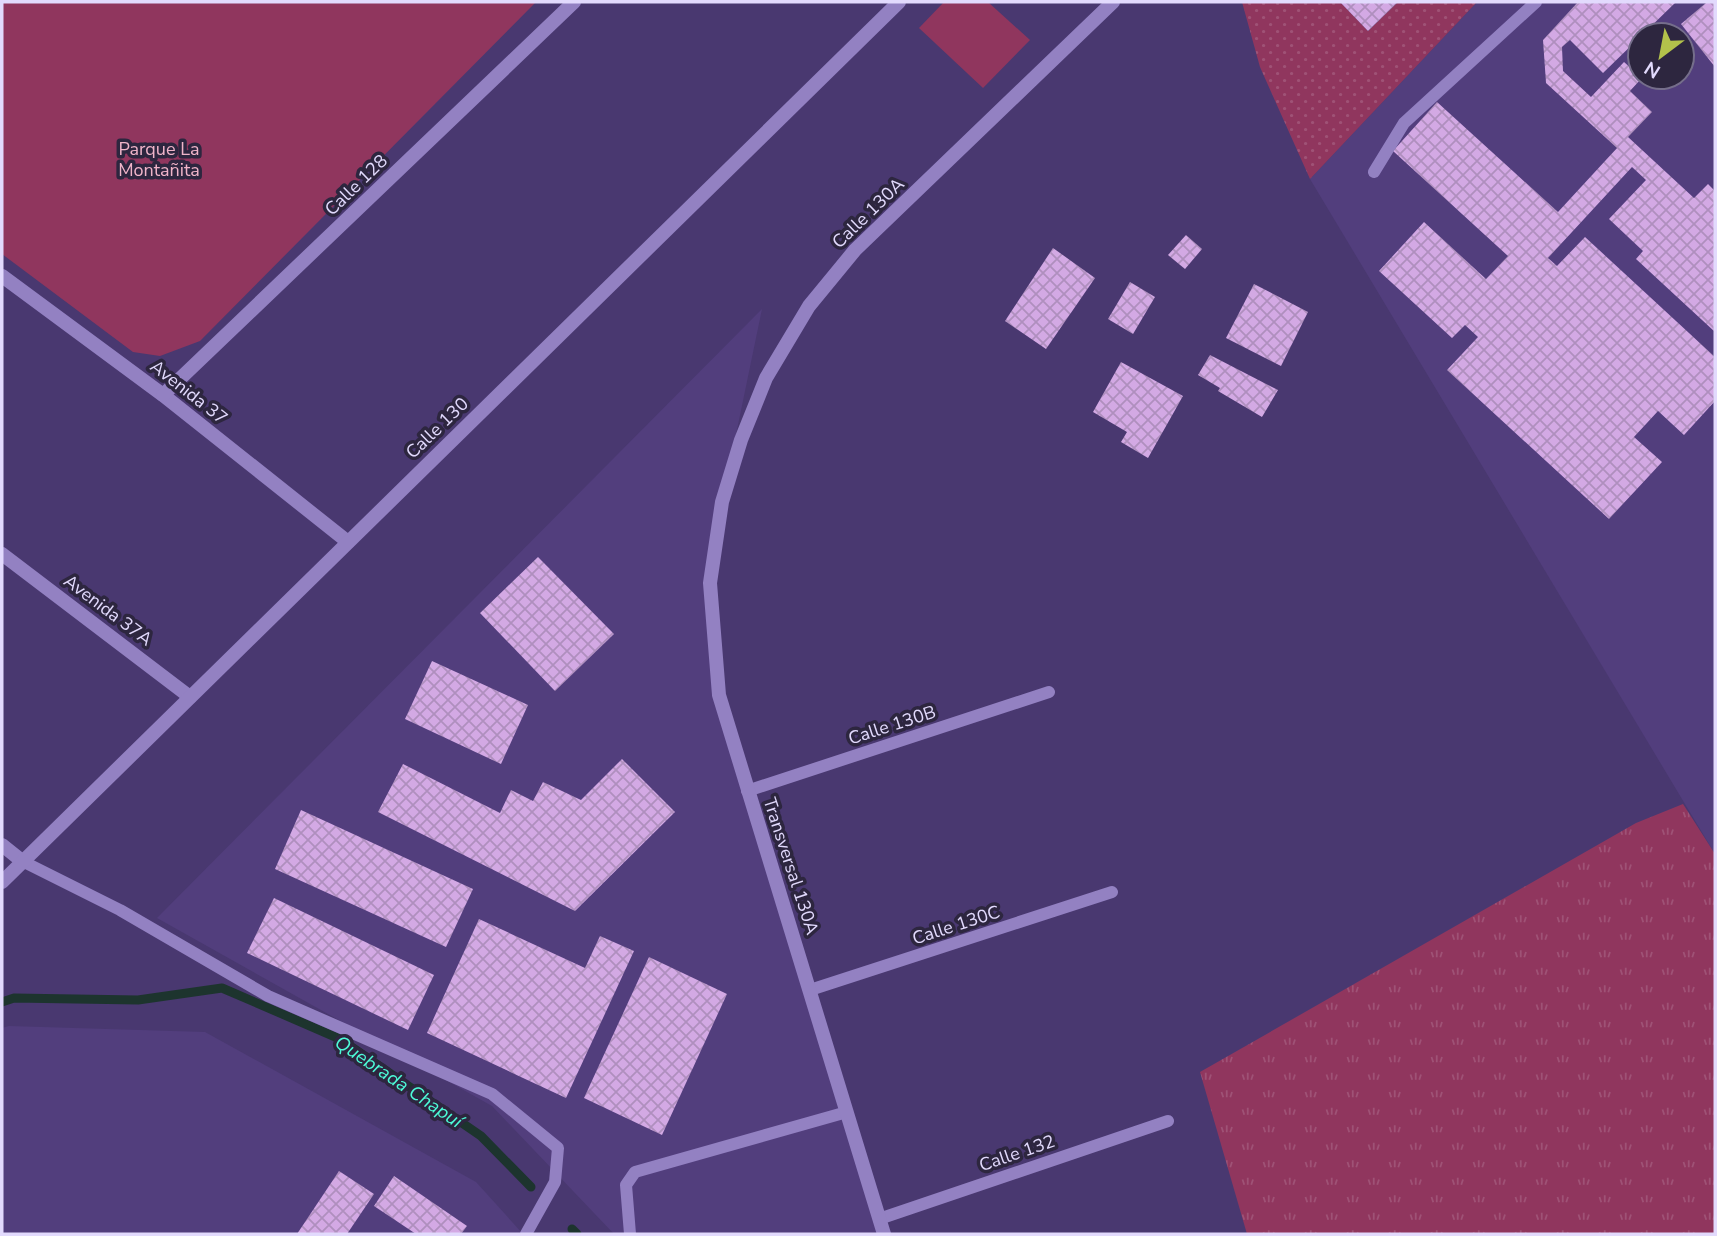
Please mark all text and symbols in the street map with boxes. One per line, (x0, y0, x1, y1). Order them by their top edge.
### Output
north arrow (1626, 21, 1696, 91)
text: N (1640, 55, 1665, 84)
park label: Parque La Montañita (118, 137, 200, 182)
street label: Calle 128 (319, 149, 393, 221)
street label: Calle 130A (827, 173, 909, 253)
street label: Avenida 37 (145, 354, 233, 430)
street label: Calle 130 (400, 392, 474, 464)
street label: Avenida 37A (59, 569, 157, 651)
street label: Calle 130B (845, 700, 939, 750)
street label: Transversal 130A (758, 794, 824, 938)
street label: Calle 130C (909, 900, 1003, 950)
water label: Quebrada Chapuí (329, 1029, 470, 1136)
street label: Calle 132 (976, 1129, 1058, 1177)

